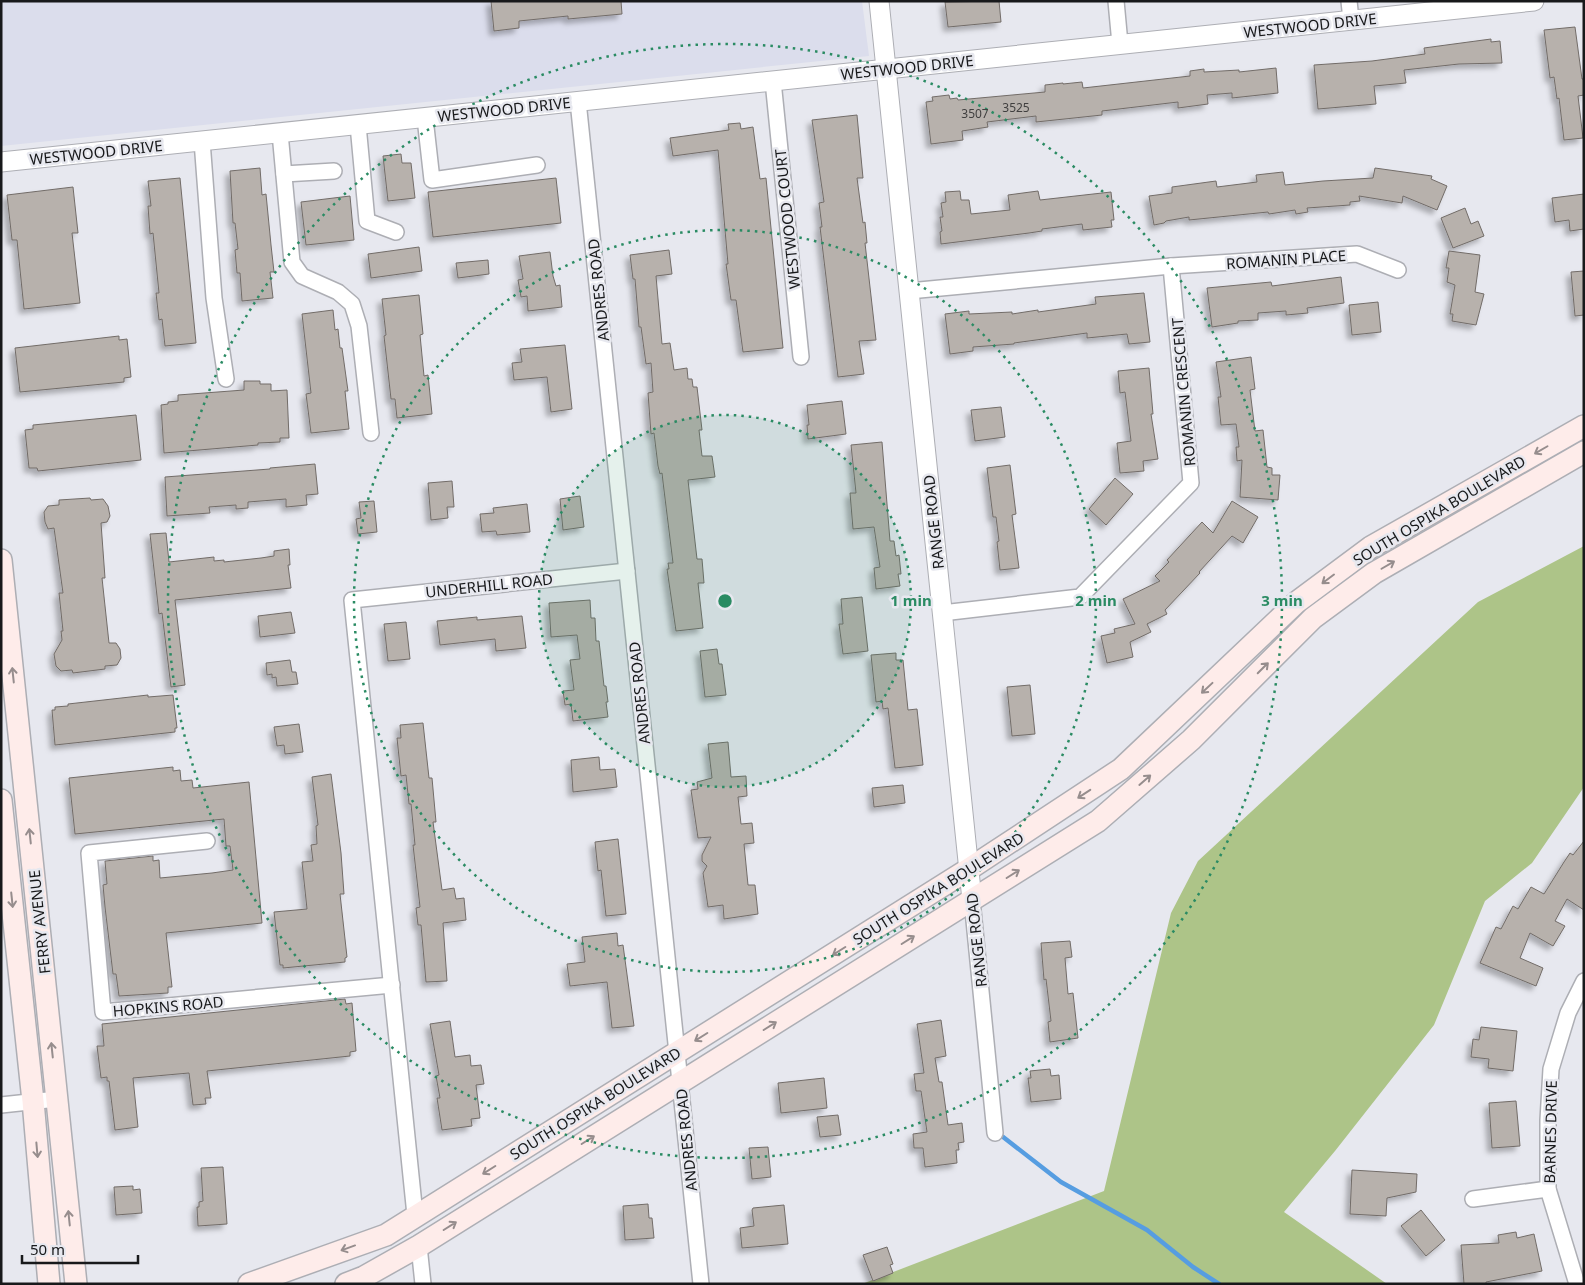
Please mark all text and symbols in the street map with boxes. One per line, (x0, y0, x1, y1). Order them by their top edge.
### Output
street label: WESTWOOD DRIVE (1242, 8, 1378, 42)
street label: WESTWOOD DRIVE (839, 50, 975, 84)
street label: WESTWOOD DRIVE (436, 92, 572, 126)
house number: 3525 (1002, 99, 1030, 116)
house number: 3507 (961, 105, 989, 122)
street label: WESTWOOD DRIVE (28, 135, 164, 169)
street label: WESTWOOD COURT (770, 147, 804, 290)
street label: ANDRES ROAD (583, 238, 613, 342)
street label: ROMANIN PLACE (1225, 245, 1347, 273)
street label: ROMANIN CRESCENT (1166, 316, 1199, 467)
one-way arrow (1534, 445, 1549, 455)
street label: SOUTH OSPIKA BOULEVARD (1349, 450, 1529, 570)
street label: RANGE ROAD (918, 474, 948, 570)
one-way arrow (1380, 560, 1395, 570)
street label: UNDERHILL ROAD (424, 568, 554, 602)
one-way arrow (1322, 574, 1335, 585)
text: 1 min (890, 590, 932, 610)
text: 2 min (1075, 590, 1117, 610)
text: 3 min (1261, 590, 1303, 610)
centre of rings (716, 592, 734, 610)
street label: ANDRES ROAD (624, 641, 654, 745)
one-way arrow (1257, 662, 1269, 674)
one-way arrow (8, 667, 18, 683)
one-way arrow (1201, 682, 1213, 694)
one-way arrow (1139, 774, 1152, 786)
one-way arrow (1078, 789, 1092, 799)
street label: SOUTH OSPIKA BOULEVARD (849, 827, 1027, 949)
one-way arrow (25, 829, 35, 845)
one-way arrow (1006, 868, 1020, 878)
street label: FERRY AVENUE (24, 869, 54, 975)
one-way arrow (7, 892, 17, 908)
street label: RANGE ROAD (961, 892, 991, 988)
one-way arrow (900, 935, 914, 945)
one-way arrow (832, 946, 846, 956)
street label: HOPKINS ROAD (112, 991, 224, 1021)
one-way arrow (763, 1021, 777, 1032)
one-way arrow (694, 1032, 708, 1042)
street label: SOUTH OSPIKA BOULEVARD (506, 1042, 684, 1164)
one-way arrow (47, 1043, 57, 1059)
street label: BARNES DRIVE (1539, 1080, 1561, 1184)
street label: ANDRES ROAD (671, 1088, 701, 1192)
one-way arrow (580, 1135, 594, 1145)
one-way arrow (32, 1142, 42, 1158)
one-way arrow (482, 1165, 496, 1175)
one-way arrow (64, 1210, 74, 1226)
one-way arrow (443, 1221, 457, 1232)
scale bar (22, 1232, 139, 1264)
text: 50 m (30, 1239, 65, 1259)
one-way arrow (340, 1244, 356, 1253)

